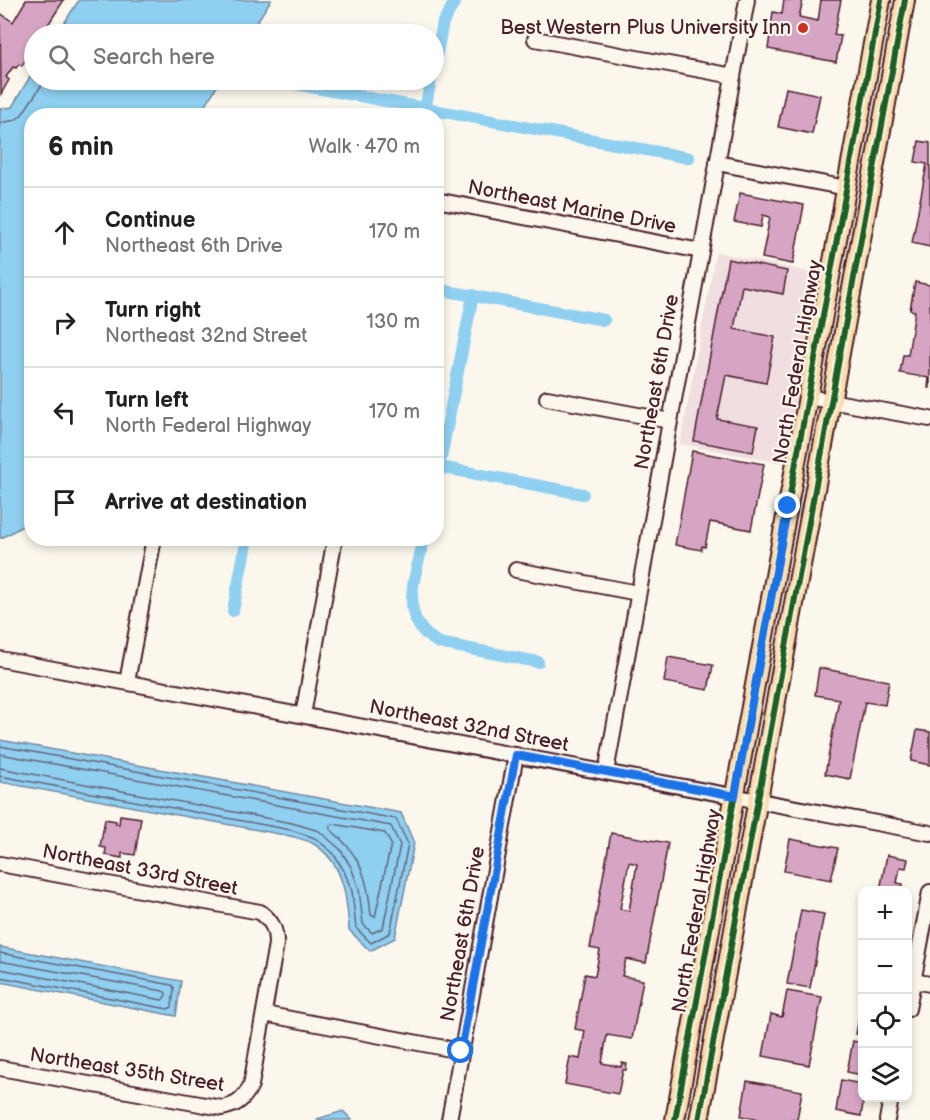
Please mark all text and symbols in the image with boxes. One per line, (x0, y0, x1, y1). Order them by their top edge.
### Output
place label: Best Western Plus University Inn (500, 16, 791, 40)
marker: Best Western Plus University Inn (796, 21, 810, 35)
search box (24, 24, 444, 90)
icon: search (45, 41, 78, 74)
text: Search here (93, 44, 215, 71)
text: 6 min (48, 132, 114, 163)
text: Walk · 470 m (309, 135, 420, 159)
street label: Northeast Marine Drive (466, 175, 678, 239)
text: Continue (105, 207, 195, 234)
icon: ahead (48, 216, 81, 249)
text: 170 m (369, 220, 420, 244)
text: Northeast 6th Drive (105, 234, 283, 258)
street label: North Federal Highway (768, 258, 828, 466)
street label: Northeast 6th Drive (630, 292, 684, 471)
text: Turn right (105, 297, 201, 324)
icon: right (48, 306, 81, 339)
text: 130 m (366, 310, 420, 334)
text: Northeast 32nd Street (105, 324, 307, 348)
text: Turn left (105, 387, 189, 414)
icon: left (48, 396, 81, 429)
text: 170 m (369, 400, 420, 424)
text: North Federal Highway (105, 414, 311, 438)
icon: arrive (48, 486, 81, 519)
text: Arrive at destination (105, 489, 307, 516)
route end (774, 492, 800, 518)
street label: Northeast 32nd Street (367, 695, 571, 757)
street label: North Federal Highway (667, 807, 727, 1015)
street label: Northeast 33rd Street (40, 839, 240, 901)
street label: Northeast 6th Drive (436, 844, 490, 1023)
map controls (858, 886, 912, 1102)
button: + (858, 886, 912, 940)
button: − (858, 940, 912, 994)
button: locate (858, 994, 912, 1048)
route start (447, 1037, 473, 1063)
street label: Northeast 35th Street (28, 1043, 226, 1097)
button: layers (858, 1048, 912, 1102)

